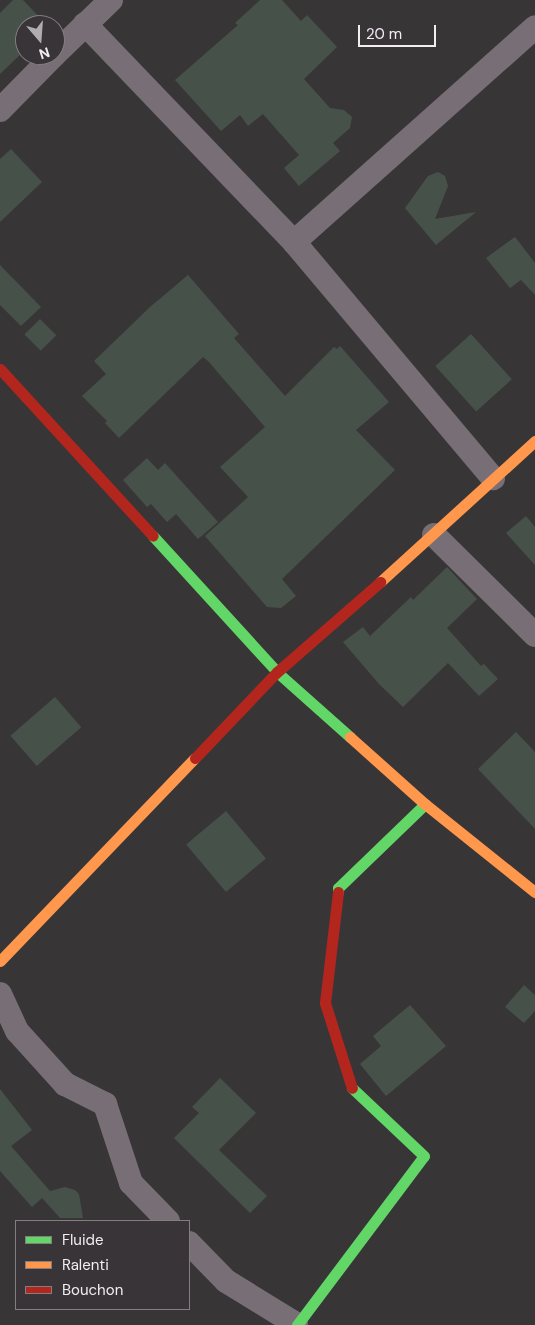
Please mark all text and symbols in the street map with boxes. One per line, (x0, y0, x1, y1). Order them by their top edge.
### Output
north arrow (15, 15, 65, 65)
scale bar (360, 15, 438, 47)
text: 20 m (366, 24, 402, 44)
text: N (37, 43, 52, 63)
legend (15, 1220, 190, 1310)
text: Fluide (62, 1230, 104, 1250)
text: Ralenti (62, 1255, 109, 1275)
text: Bouchon (62, 1280, 123, 1300)

